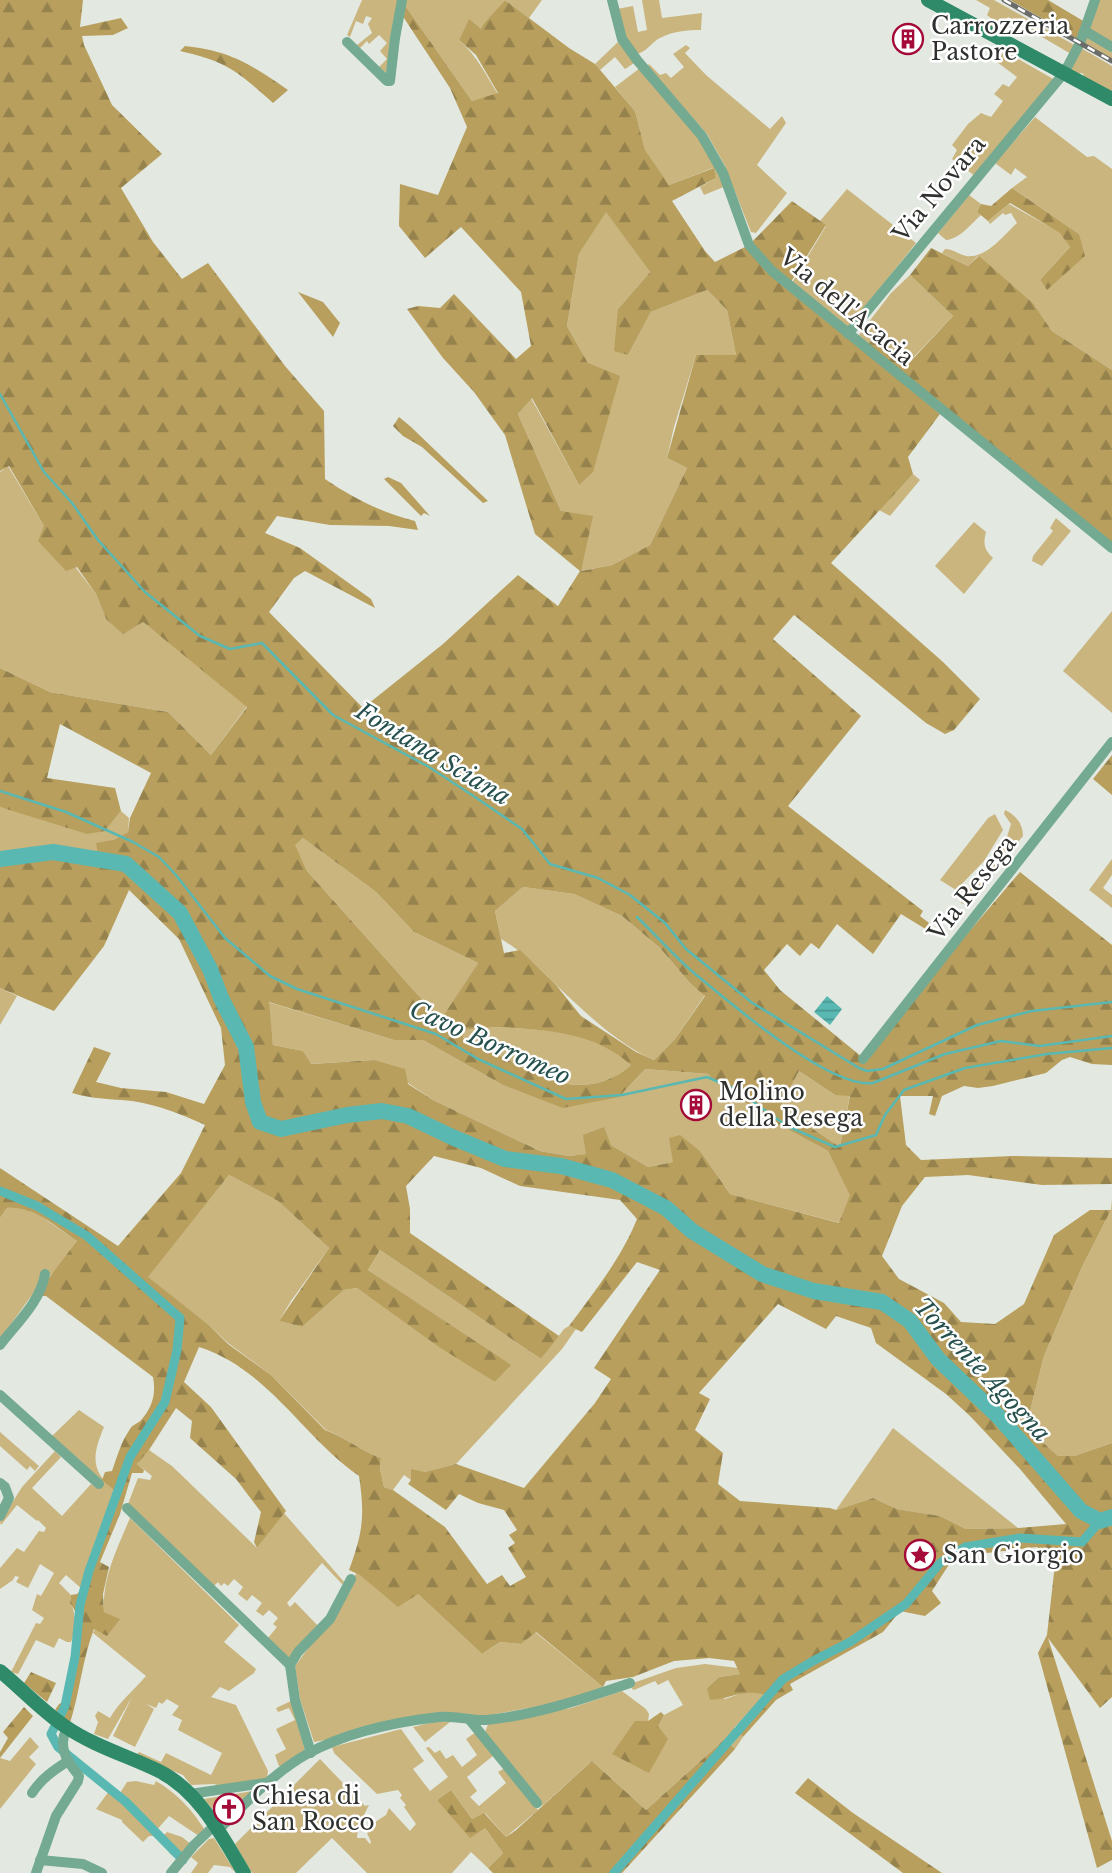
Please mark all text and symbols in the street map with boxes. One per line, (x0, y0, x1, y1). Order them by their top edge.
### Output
place label: Carrozzeria Pastore (931, 12, 1069, 66)
building icon: Carrozzeria Pastore (891, 22, 925, 56)
street label: Via Novara (886, 130, 992, 248)
street label: Via dell'Acacia (773, 242, 920, 372)
water label: Fontana Sciana (350, 695, 516, 811)
street label: Via Resega (922, 830, 1022, 947)
water label: Cavo Borromeo (405, 994, 575, 1091)
place label: Molino della Resega (719, 1078, 863, 1132)
building icon: Molino della Resega (679, 1088, 713, 1122)
water label: Torrente Agogna (908, 1292, 1057, 1448)
place icon: San Giorgio (903, 1538, 937, 1572)
place label: San Giorgio (943, 1541, 1084, 1569)
place label: Chiesa di San Rocco (252, 1782, 375, 1836)
church icon: Chiesa di San Rocco (212, 1792, 246, 1826)

